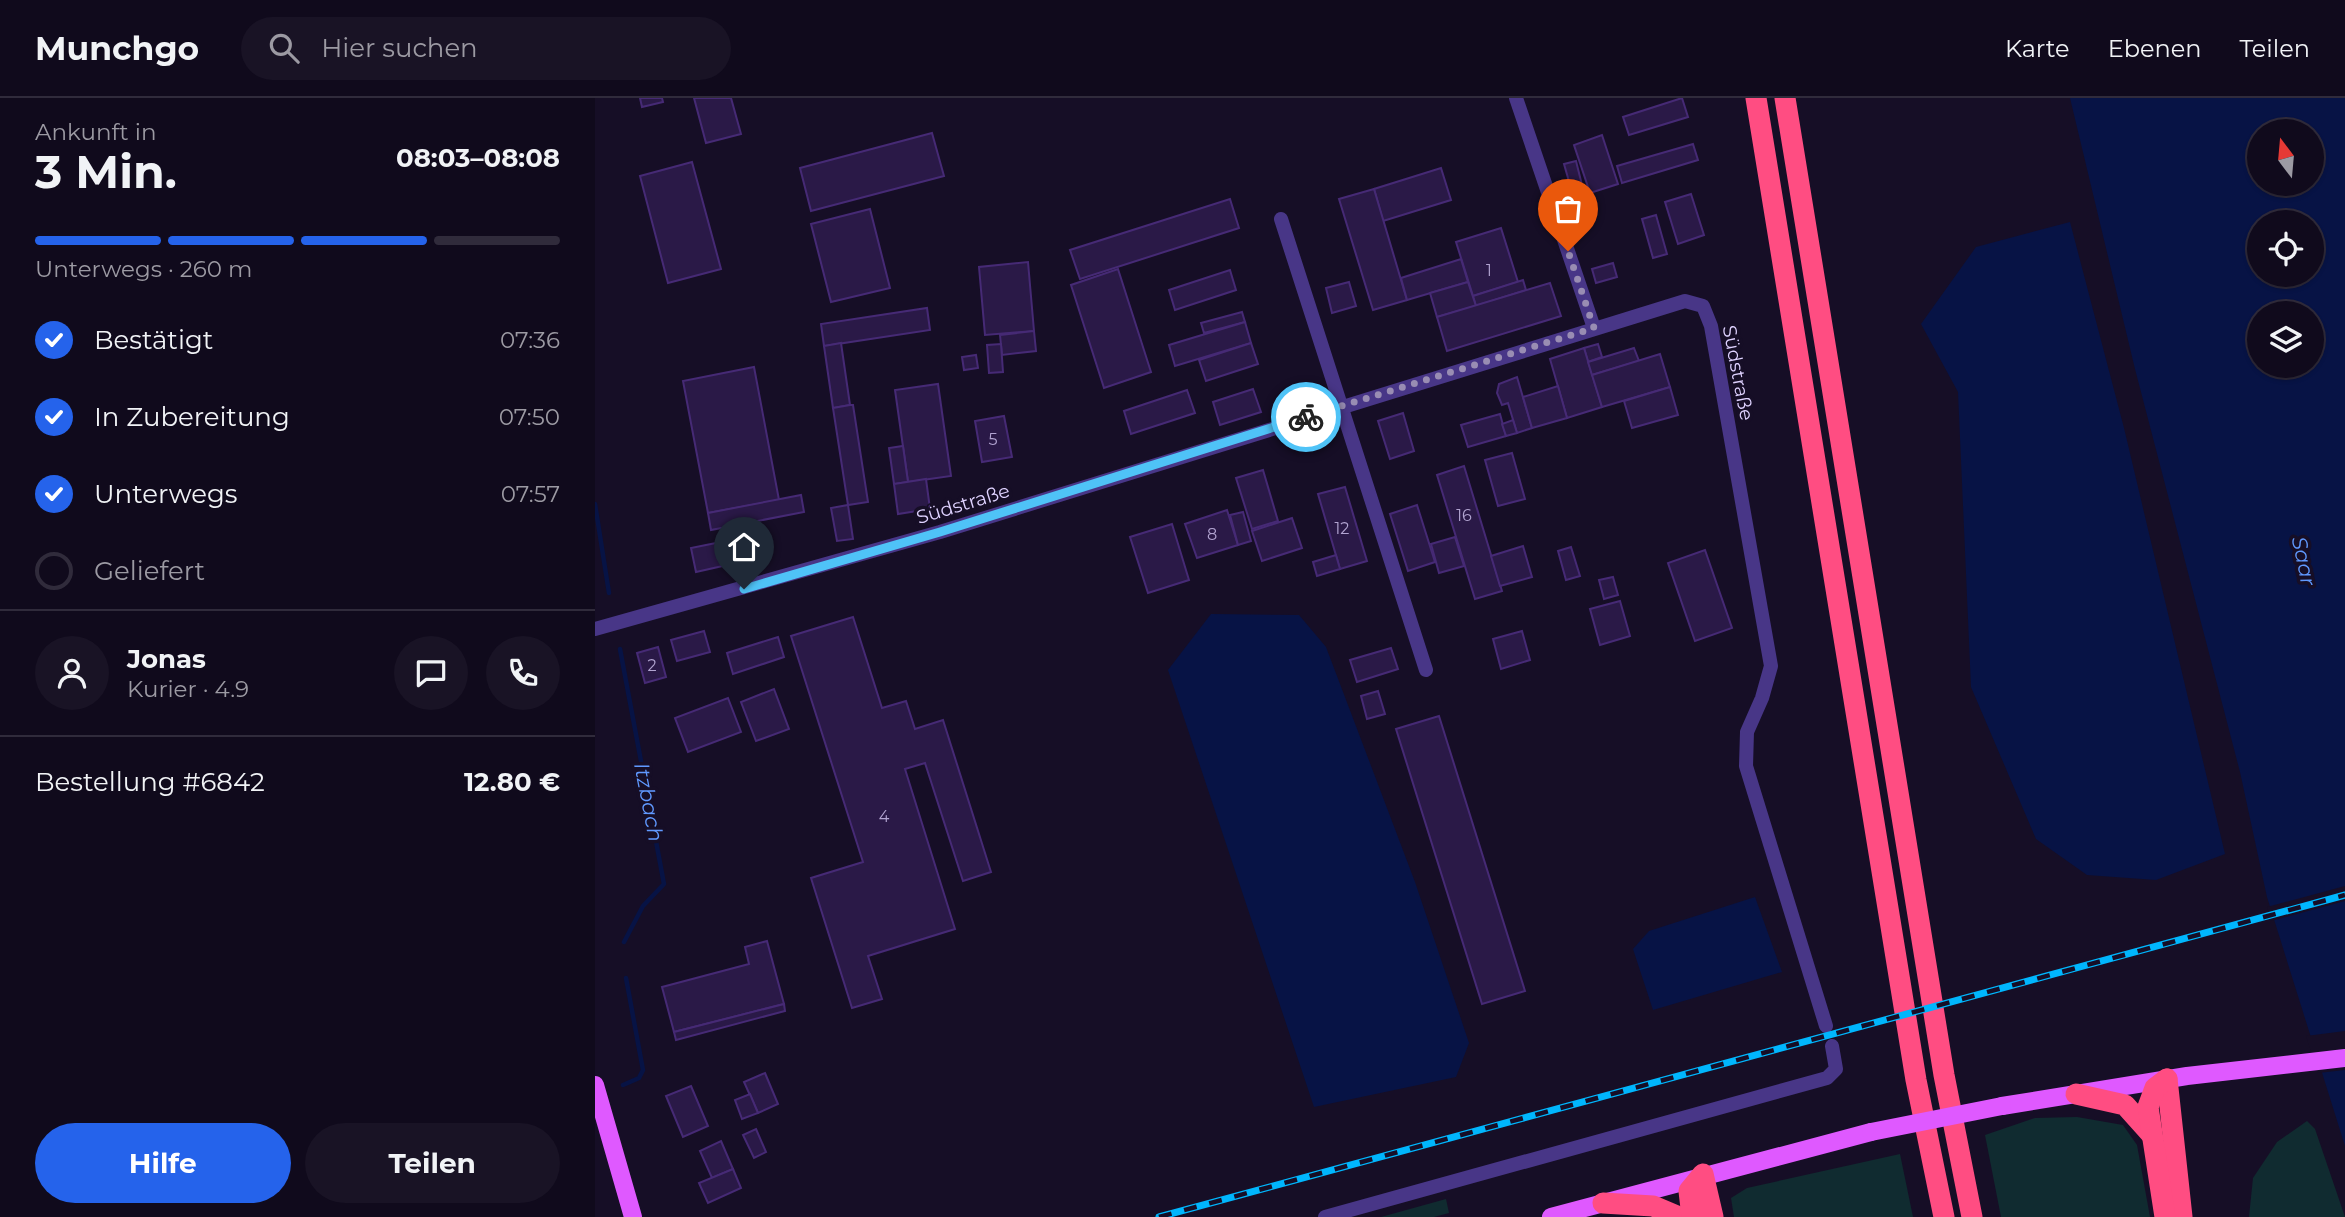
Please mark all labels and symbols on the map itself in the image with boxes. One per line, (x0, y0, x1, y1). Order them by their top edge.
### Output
north arrow (2247, 119, 2324, 196)
pin (1538, 179, 1598, 251)
house number: 1 (1486, 261, 1492, 280)
street label: Südstraße (1718, 323, 1758, 423)
courier (1271, 382, 1341, 452)
house number: 5 (988, 430, 998, 449)
street label: Südstraße (913, 479, 1013, 529)
house number: 16 (1456, 506, 1472, 525)
pin (714, 517, 774, 589)
house number: 12 (1335, 519, 1349, 538)
house number: 8 (1207, 525, 1217, 544)
water label: Saar (2287, 534, 2322, 589)
house number: 2 (647, 656, 657, 675)
water label: Itzbach (629, 760, 669, 844)
house number: 4 (879, 807, 890, 826)

